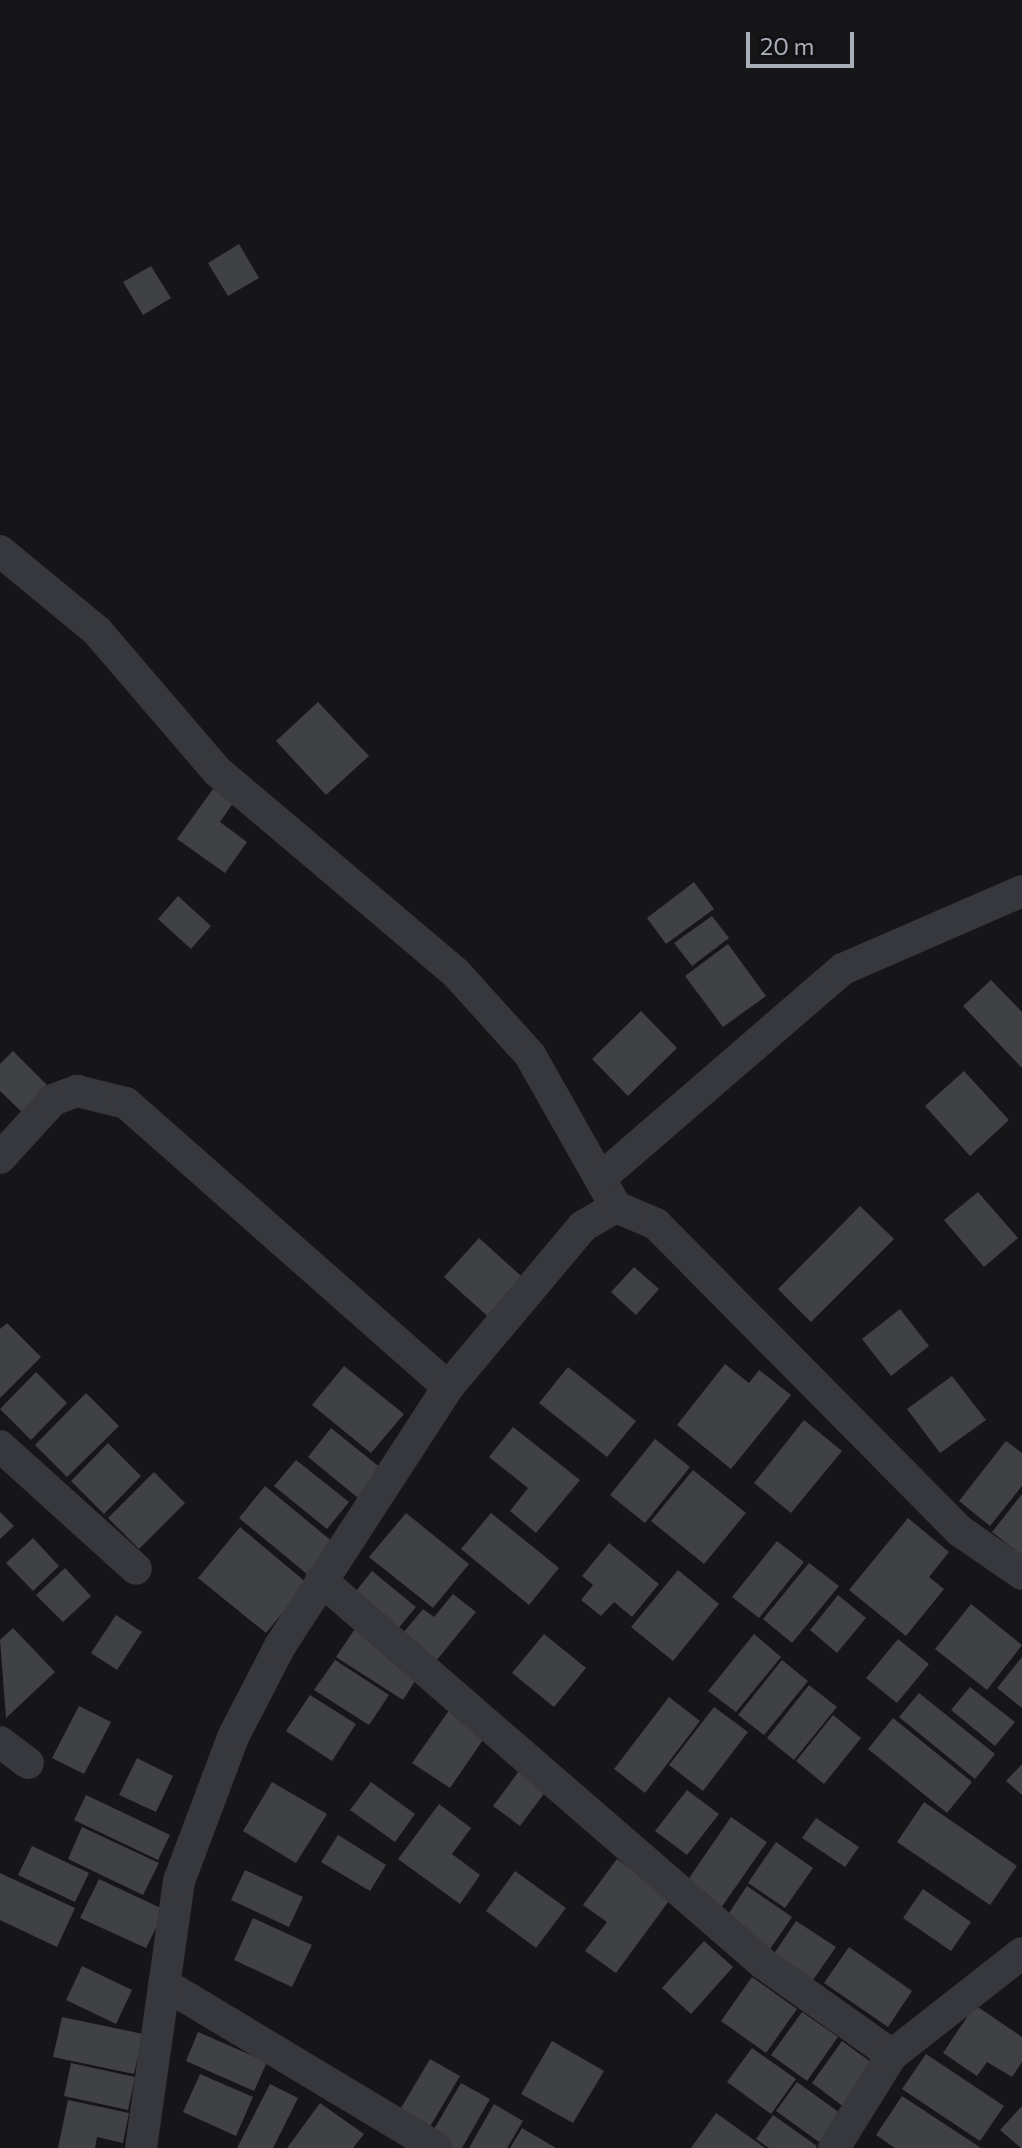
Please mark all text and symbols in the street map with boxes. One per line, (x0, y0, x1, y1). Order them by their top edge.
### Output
scale bar (750, 16, 858, 66)
text: 20 m (760, 31, 814, 60)

